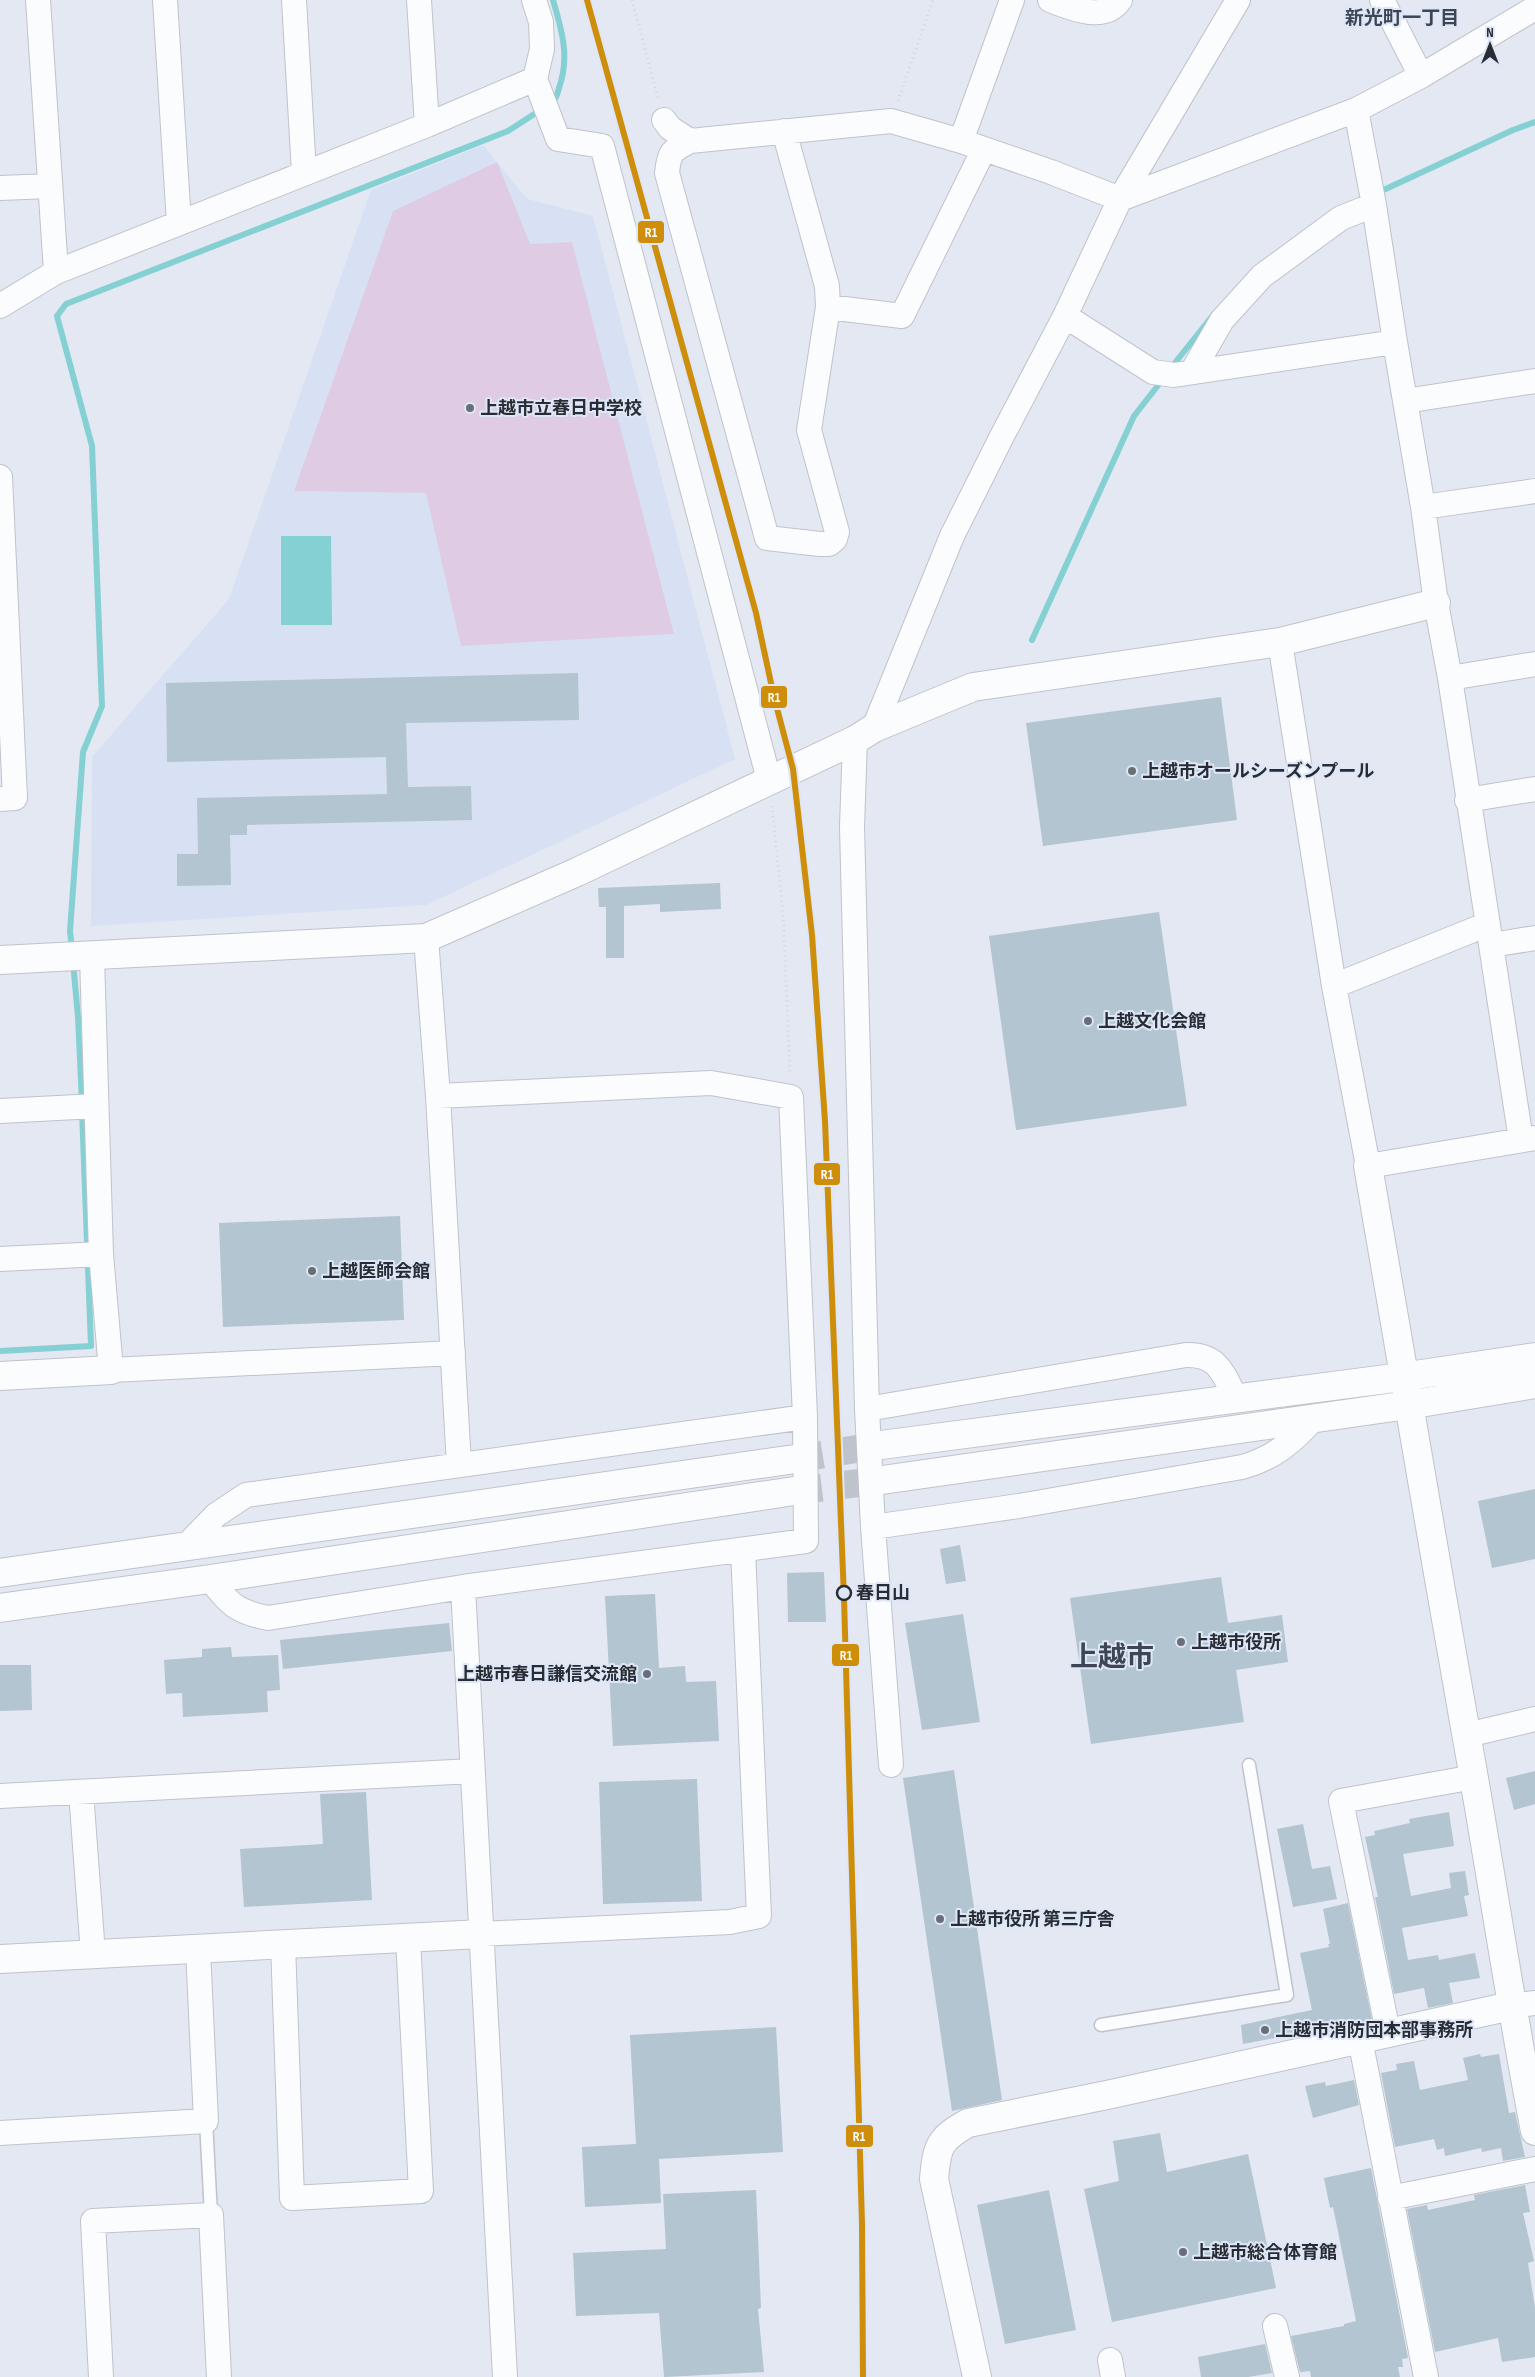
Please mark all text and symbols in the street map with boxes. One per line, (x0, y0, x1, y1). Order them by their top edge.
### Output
district label: 新光町一丁目 (1345, 7, 1459, 30)
north arrow (1465, 20, 1515, 70)
text: N (1486, 24, 1494, 41)
line badge: R1 (637, 220, 665, 244)
text: R1 (645, 224, 658, 241)
place label: 上越市立春日中学校 (480, 398, 642, 419)
marker: 上越市立春日中学校 (464, 402, 476, 414)
line badge: R1 (760, 685, 788, 709)
text: R1 (768, 689, 781, 706)
place label: 上越市オールシーズンプール (1142, 761, 1375, 782)
marker: 上越市オールシーズンプール (1126, 765, 1138, 777)
place label: 上越文化会館 (1098, 1011, 1206, 1032)
marker: 上越文化会館 (1082, 1015, 1094, 1027)
line badge: R1 (813, 1162, 841, 1186)
text: R1 (821, 1166, 834, 1183)
place label: 上越医師会館 (322, 1261, 430, 1282)
marker: 上越医師会館 (306, 1265, 318, 1277)
place label: 春日山 (856, 1583, 910, 1604)
marker: 春日山 (836, 1585, 852, 1601)
place label: 上越市役所 (1191, 1632, 1281, 1653)
marker: 上越市役所 (1175, 1636, 1187, 1648)
district label: 上越市 (1070, 1641, 1154, 1674)
line badge: R1 (831, 1643, 860, 1667)
text: R1 (840, 1647, 853, 1664)
place label: 上越市春日謙信交流館 (457, 1664, 637, 1685)
marker: 上越市春日謙信交流館 (641, 1668, 653, 1680)
place label: 上越市役所 第三庁舎 (950, 1909, 1115, 1930)
marker: 上越市役所 第三庁舎 (934, 1913, 946, 1925)
place label: 上越市消防団本部事務所 (1275, 2020, 1473, 2041)
marker: 上越市消防団本部事務所 (1259, 2024, 1271, 2036)
line badge: R1 (845, 2124, 874, 2148)
text: R1 (853, 2128, 866, 2145)
place label: 上越市総合体育館 (1193, 2242, 1337, 2263)
marker: 上越市総合体育館 (1177, 2246, 1189, 2258)

